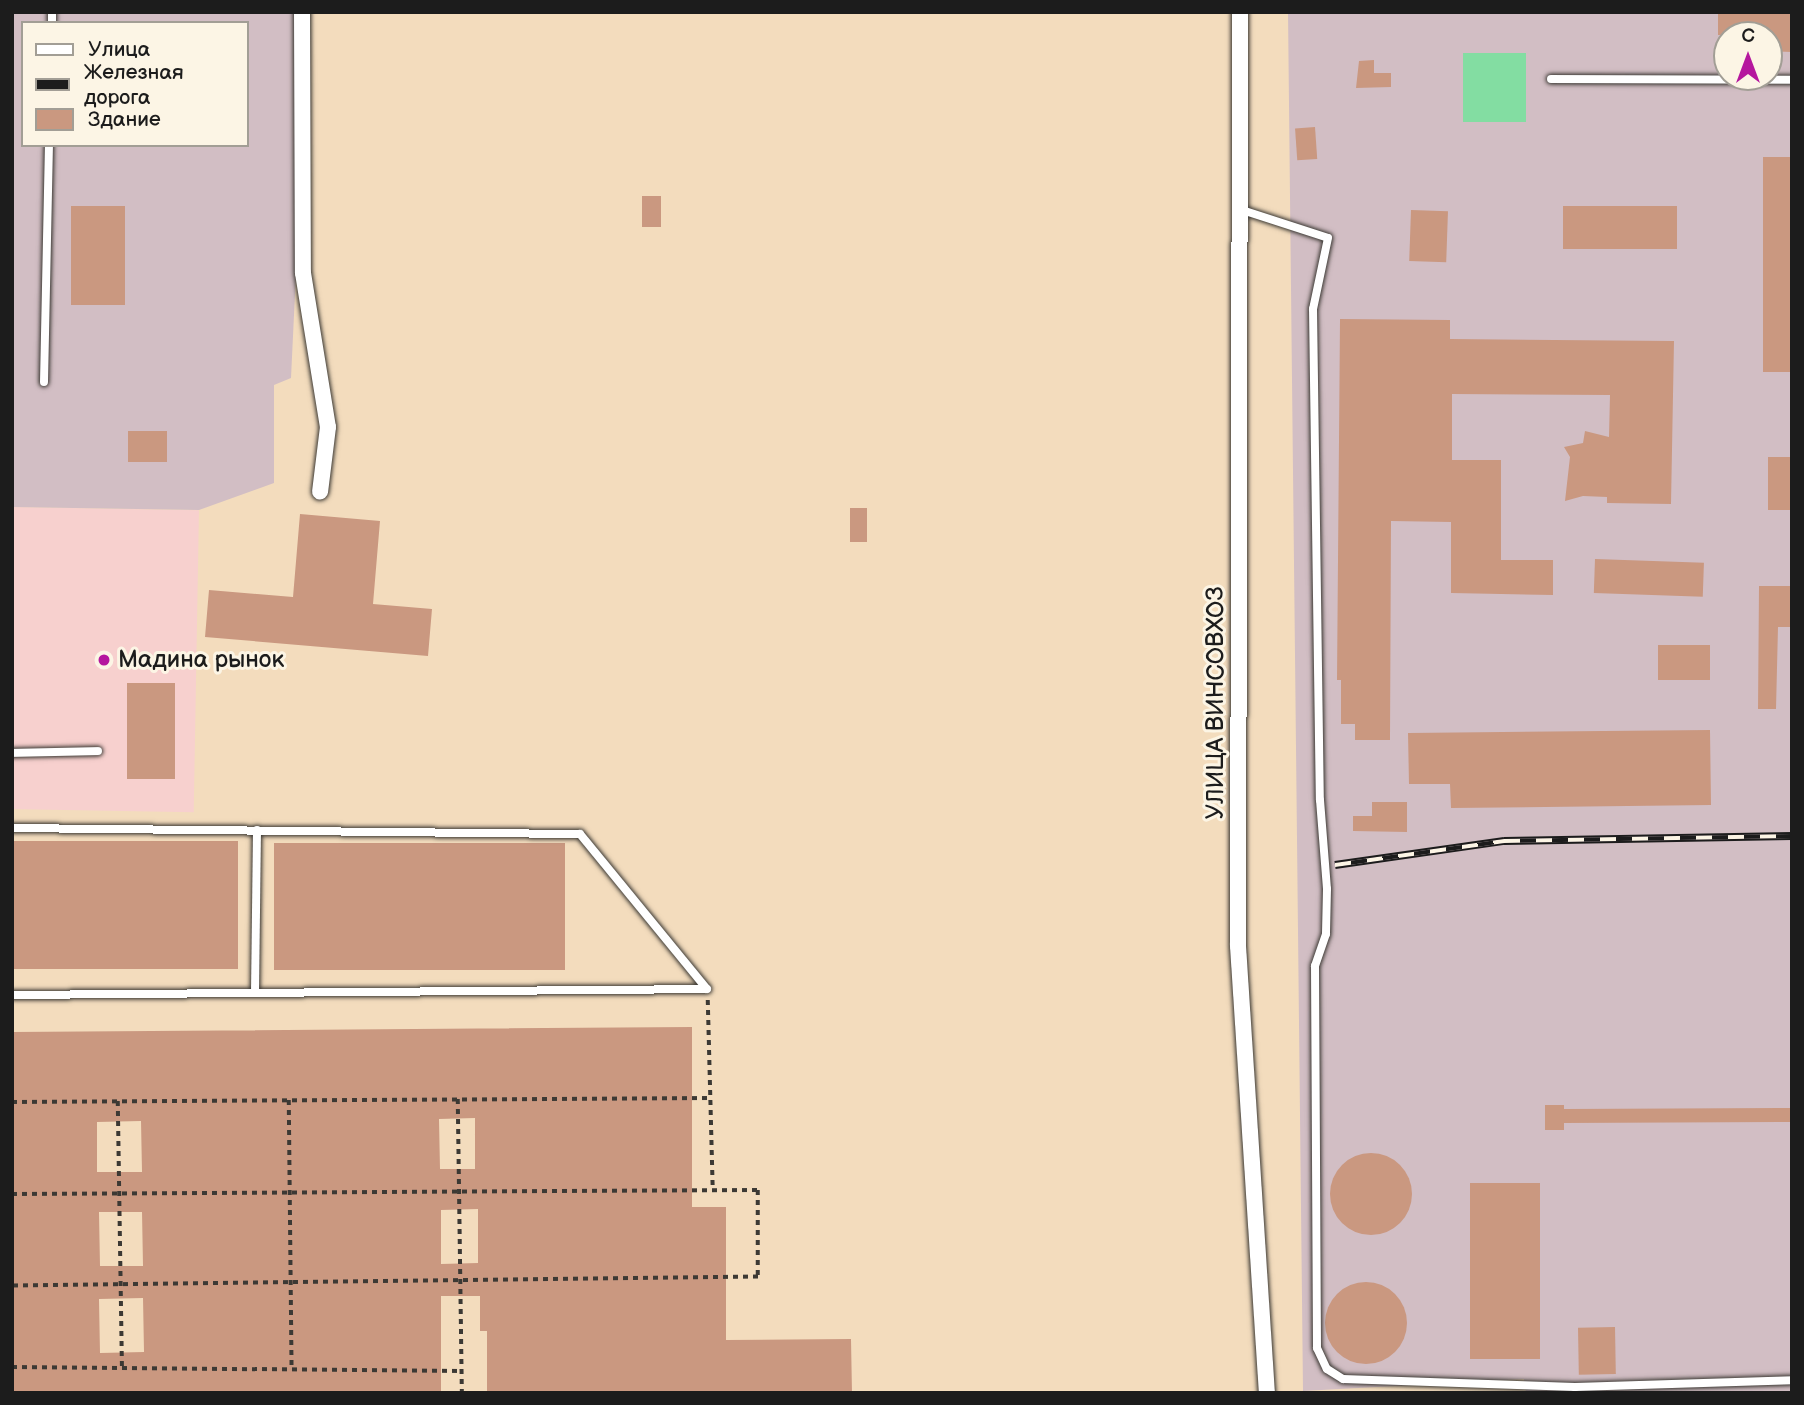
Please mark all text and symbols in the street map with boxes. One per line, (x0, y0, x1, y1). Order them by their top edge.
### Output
legend (21, 21, 248, 147)
north arrow (1713, 21, 1783, 91)
text: С (1741, 25, 1755, 48)
text: Улица (88, 37, 150, 62)
text: Железная дорога (84, 60, 184, 110)
text: Здание (88, 107, 161, 132)
street label: УЛИЦА ВИНСОВХОЗ (1202, 587, 1230, 819)
place label: Мадина рынок (118, 646, 284, 674)
marker: Мадина рынок (96, 652, 112, 668)

